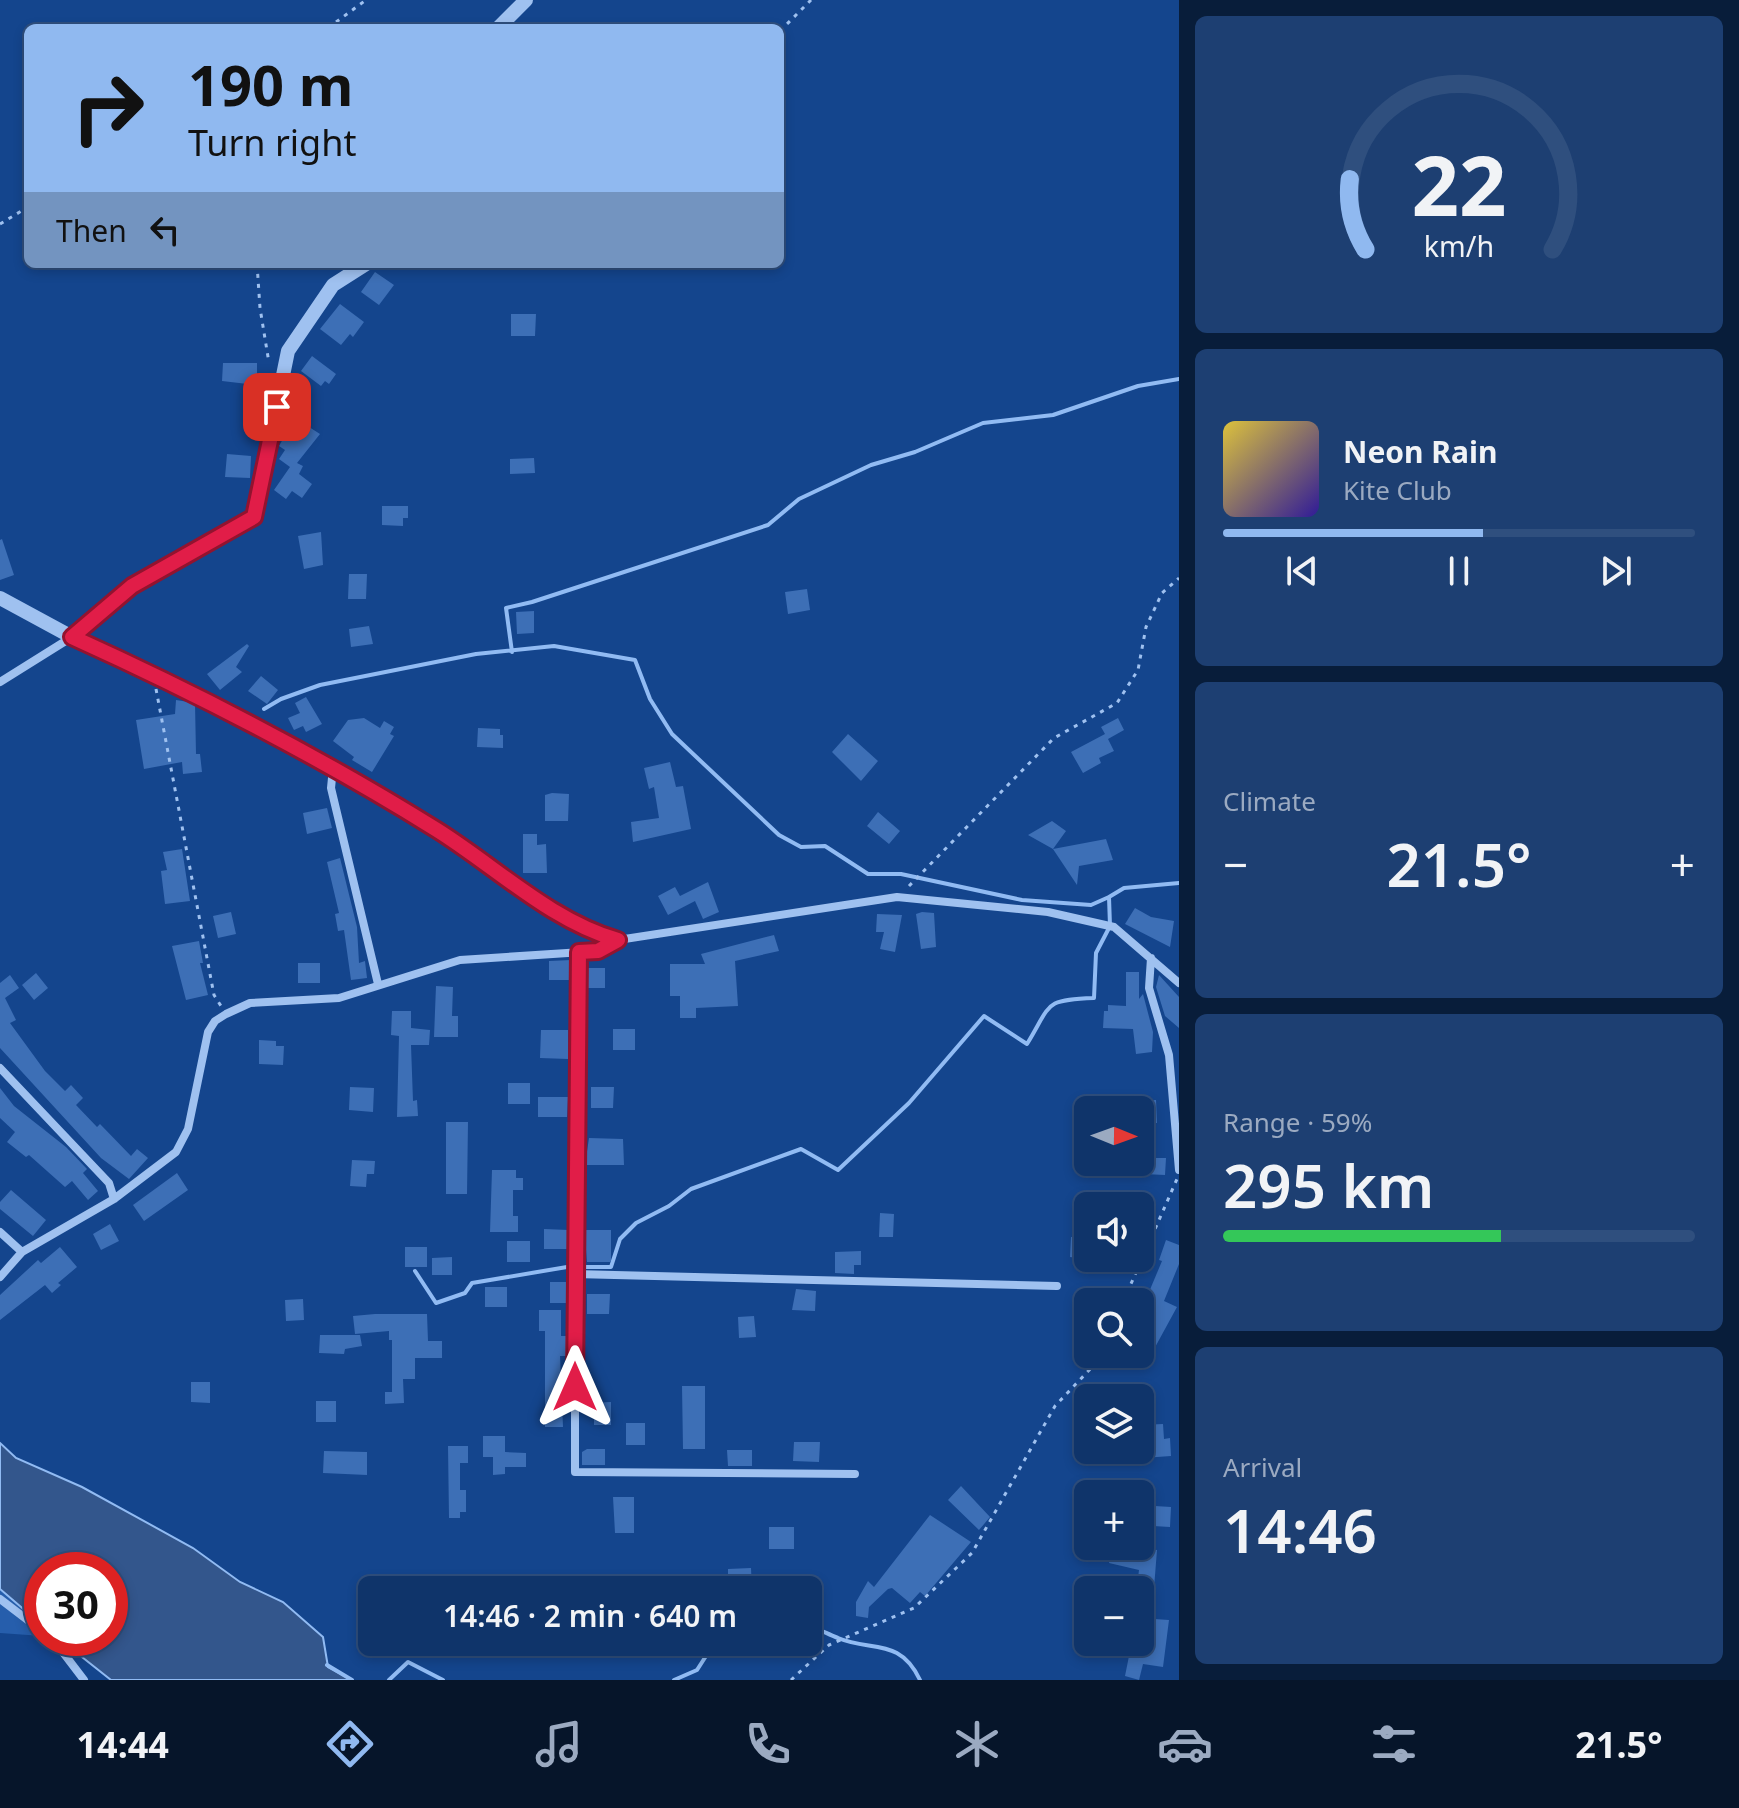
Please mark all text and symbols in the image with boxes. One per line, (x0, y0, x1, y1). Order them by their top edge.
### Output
text: 190 m (188, 46, 353, 122)
icon: right (56, 56, 160, 160)
text: Turn right (188, 118, 356, 167)
text: 22 (1411, 127, 1507, 240)
icon: left (143, 208, 187, 252)
text: Then (56, 210, 127, 251)
text: km/h (1424, 227, 1494, 266)
pin (243, 373, 311, 441)
icon: arrive (255, 385, 299, 429)
text: Neon Rain (1343, 431, 1497, 472)
text: Kite Club (1343, 472, 1452, 508)
icon: previous (1280, 549, 1324, 593)
icon: pause (1437, 549, 1481, 593)
icon: next (1594, 549, 1638, 593)
text: Climate (1223, 783, 1316, 819)
text: 21.5° (1386, 823, 1532, 905)
text: − (1223, 834, 1248, 894)
text: + (1670, 834, 1695, 894)
north arrow (1074, 1096, 1154, 1176)
map controls (1074, 1096, 1154, 1656)
text: Range · 59% (1223, 1104, 1372, 1140)
text: 295 km (1223, 1144, 1434, 1226)
button: sound (1074, 1192, 1154, 1272)
button: search (1074, 1288, 1154, 1368)
position arrow (533, 1345, 617, 1429)
button: layers (1074, 1384, 1154, 1464)
text: Arrival (1223, 1449, 1302, 1485)
button: + (1074, 1480, 1154, 1560)
text: 14:46 (1223, 1489, 1377, 1571)
speed limit sign: 30 (24, 1552, 128, 1656)
button: − (1074, 1576, 1154, 1656)
text: 14:46 · 2 min · 640 m (443, 1595, 737, 1636)
icon: directions (322, 1716, 378, 1772)
icon: music (531, 1716, 587, 1772)
icon: phone (740, 1716, 796, 1772)
icon: climate (949, 1716, 1005, 1772)
icon: car (1157, 1716, 1213, 1772)
icon: filters (1366, 1716, 1422, 1772)
text: 14:44 (76, 1720, 169, 1769)
text: 21.5° (1575, 1720, 1662, 1769)

